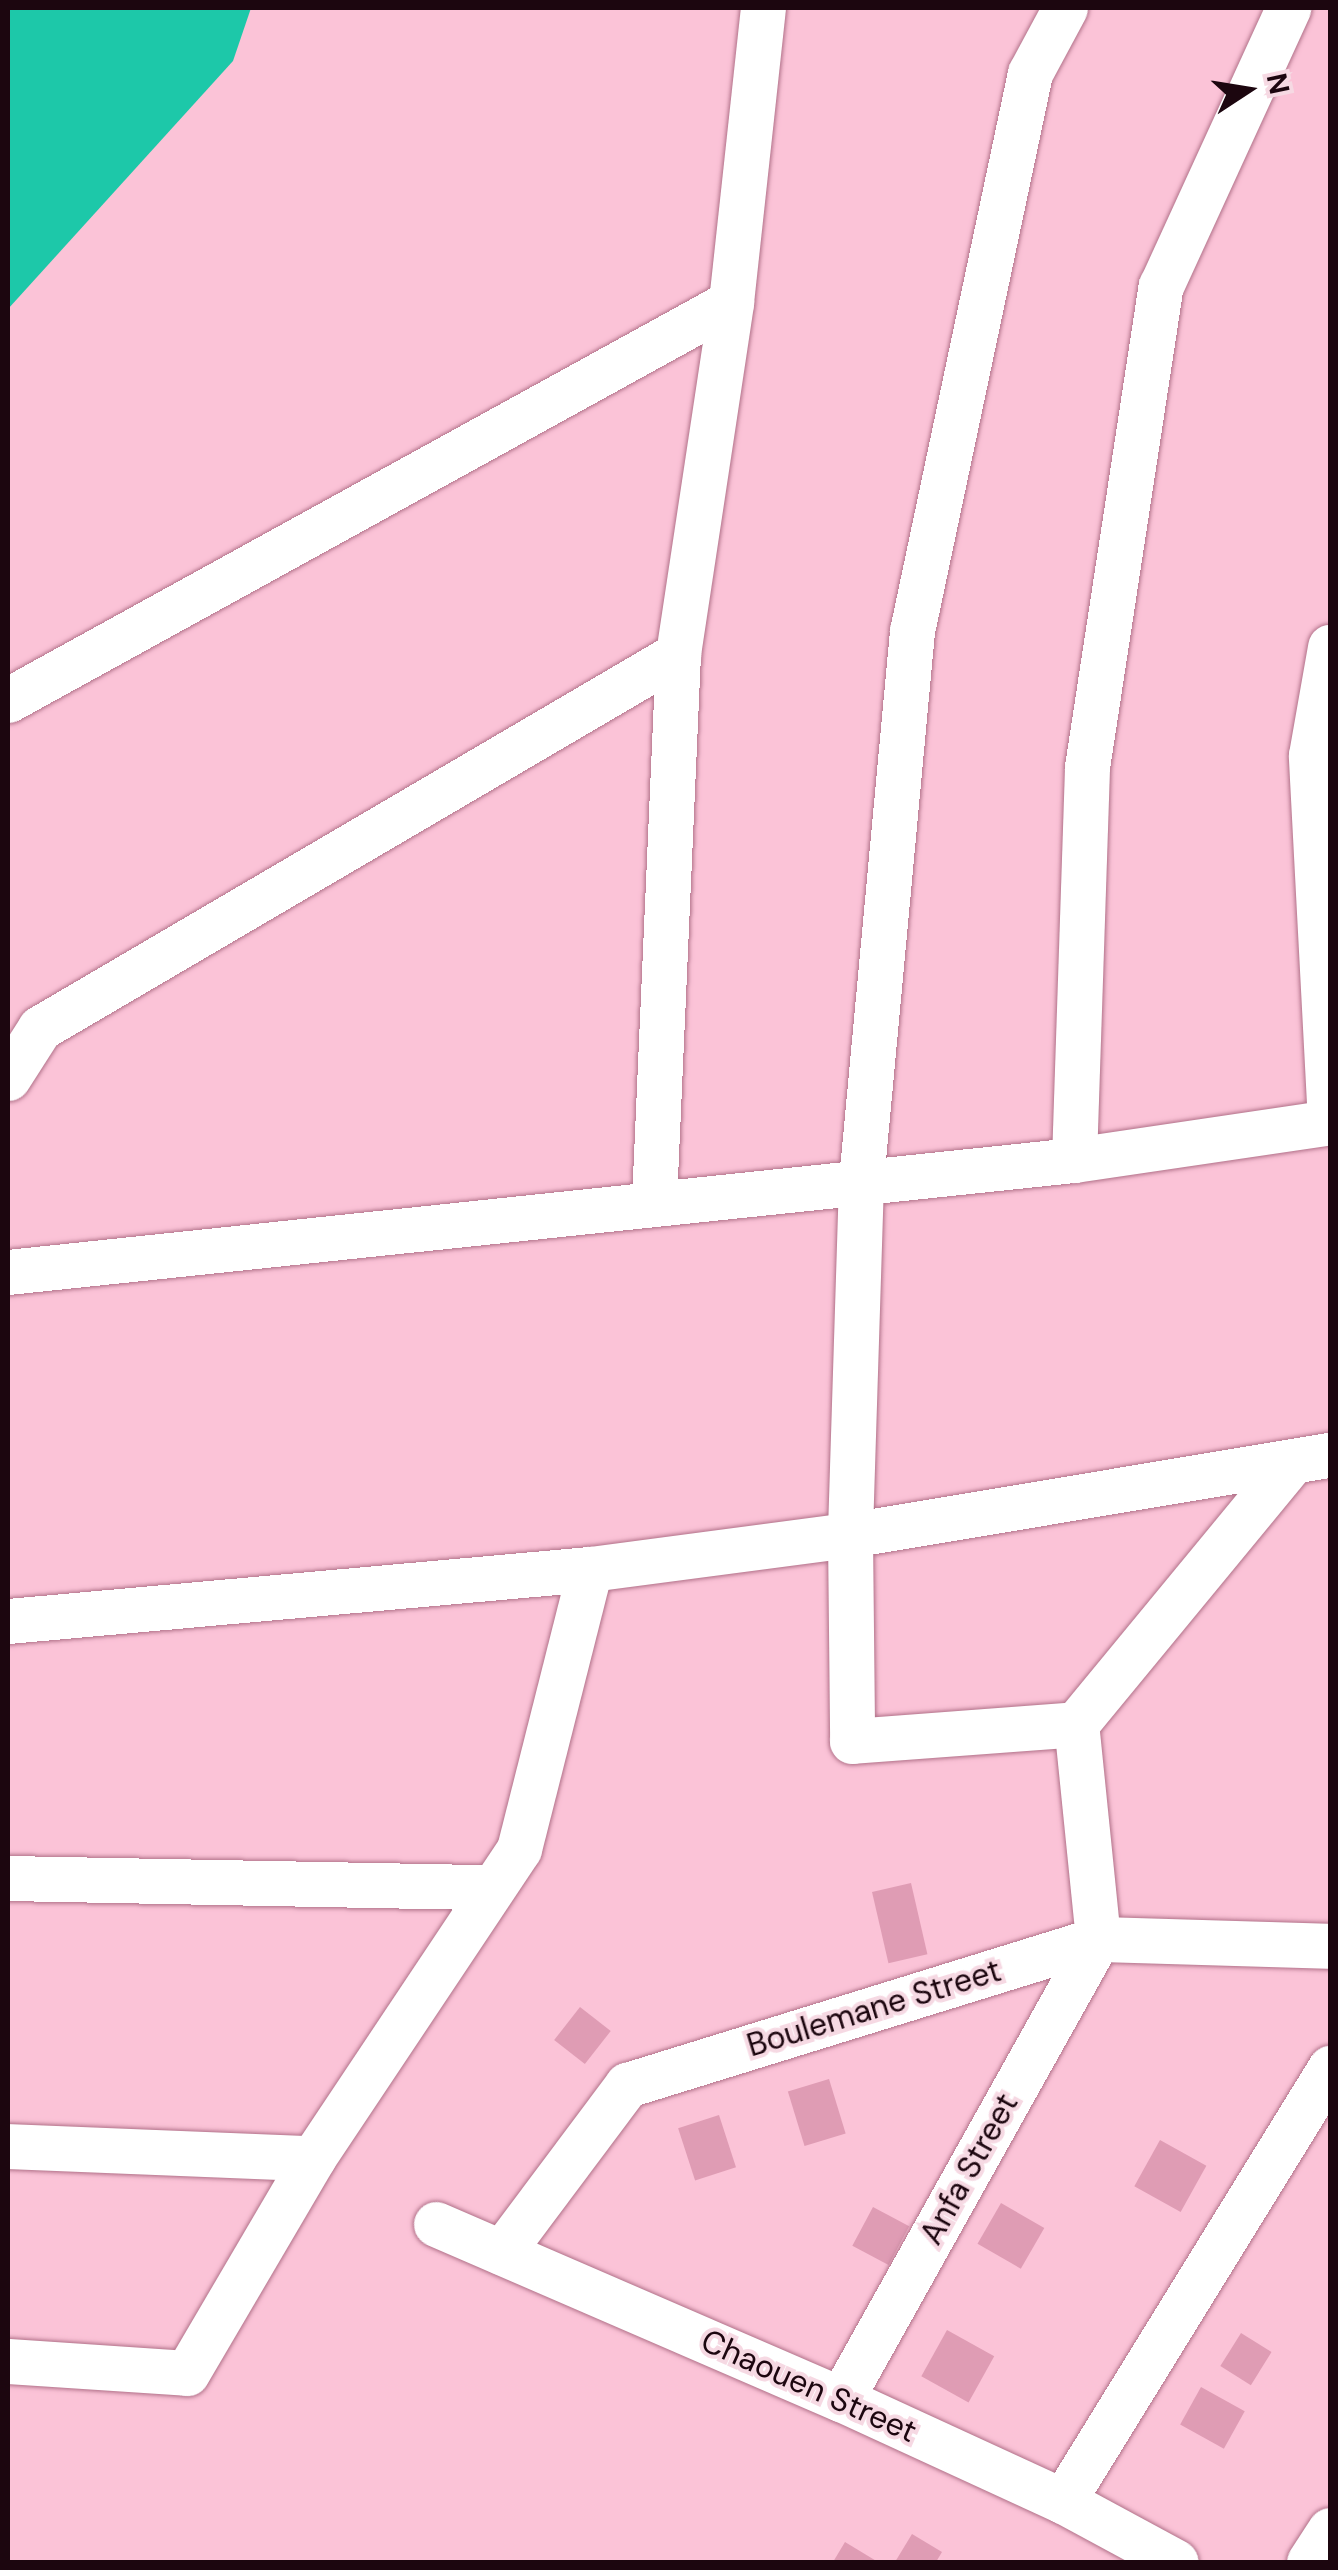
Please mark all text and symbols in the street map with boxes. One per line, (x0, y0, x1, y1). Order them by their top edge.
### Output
north arrow (1198, 40, 1298, 140)
text: N (1258, 70, 1298, 97)
street label: Boulemane Street (742, 1951, 1006, 2065)
street label: Anfa Street (912, 2087, 1026, 2251)
street label: Chaouen Street (695, 2321, 923, 2451)

